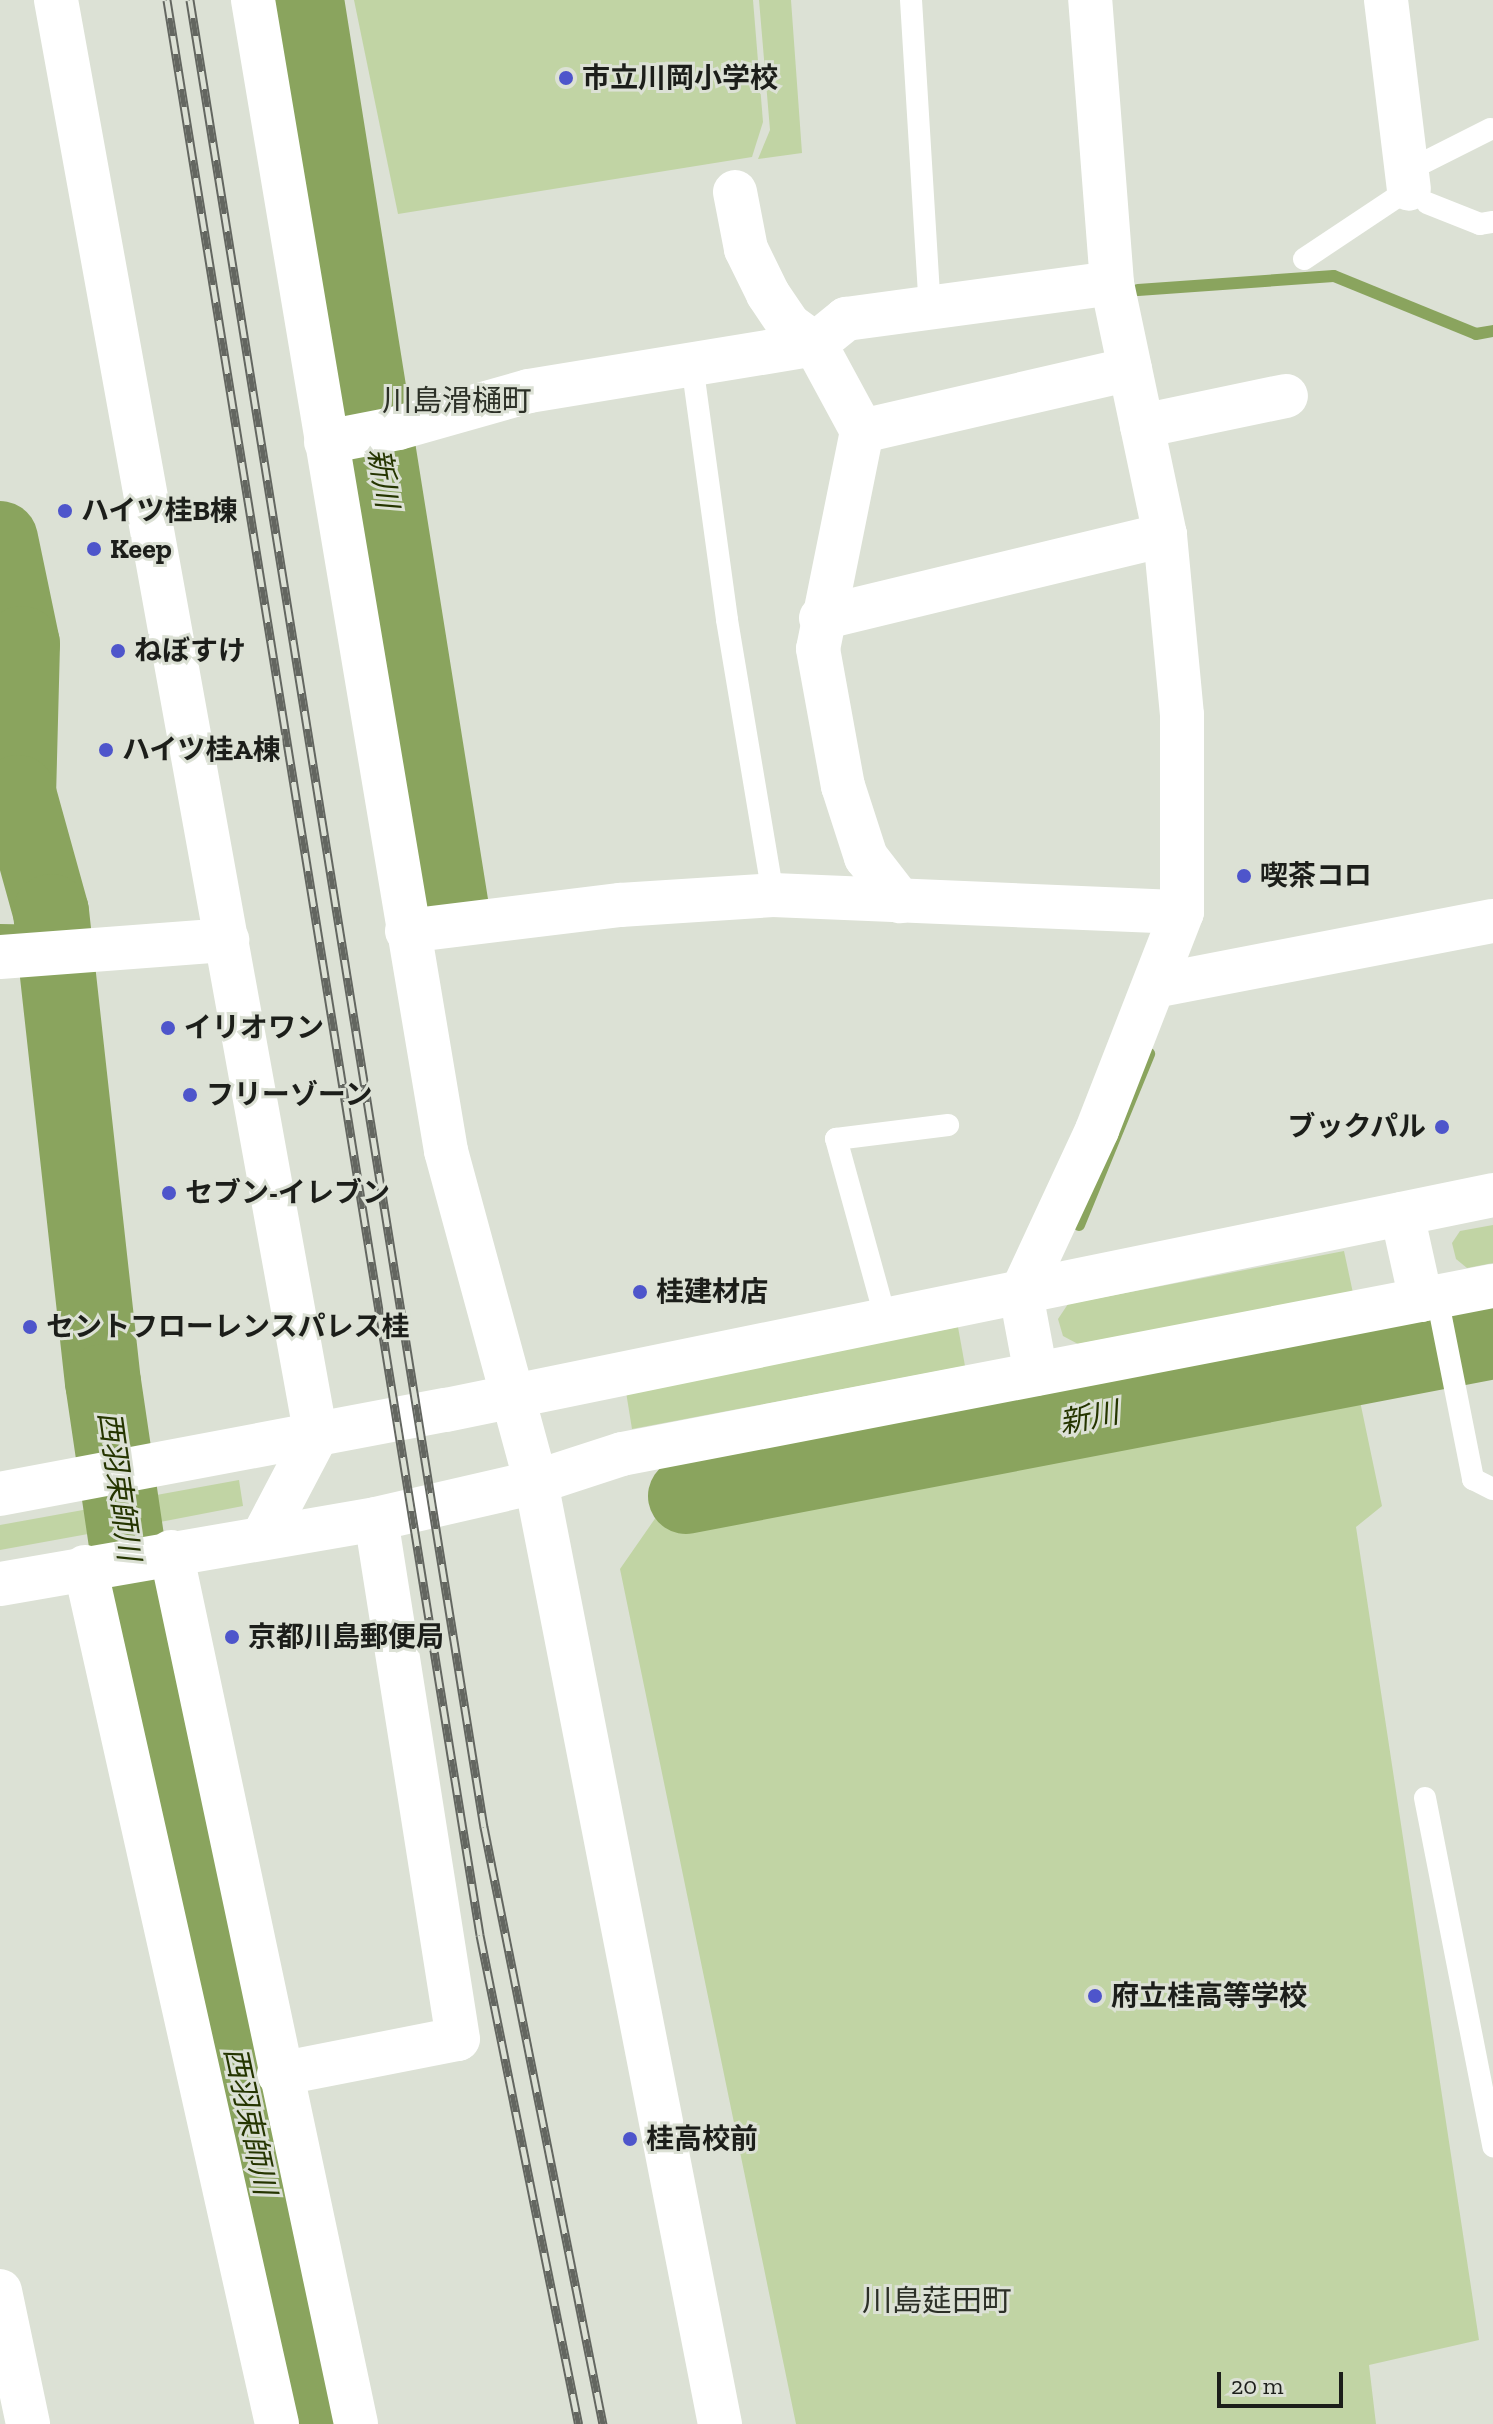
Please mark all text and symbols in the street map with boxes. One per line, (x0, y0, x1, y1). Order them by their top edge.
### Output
place label: 市立川岡小学校 (582, 61, 778, 95)
marker: 市立川岡小学校 (557, 69, 575, 87)
district label: 川島滑樋町 (382, 383, 532, 419)
water label: 新川 (361, 446, 405, 510)
place label: ハイツ桂B棟 (81, 494, 238, 528)
marker: ハイツ桂B棟 (56, 502, 74, 520)
place label: Keep (110, 532, 172, 566)
marker: Keep (85, 540, 103, 558)
place label: ねぼすけ (134, 634, 246, 668)
marker: ねぼすけ (109, 642, 127, 660)
place label: ハイツ桂A棟 (122, 733, 281, 767)
marker: ハイツ桂A棟 (97, 741, 115, 759)
place label: 喫茶コロ (1260, 859, 1372, 893)
marker: 喫茶コロ (1235, 867, 1253, 885)
place label: イリオワン (184, 1011, 324, 1045)
marker: イリオワン (159, 1019, 177, 1037)
place label: フリーゾーン (206, 1078, 374, 1112)
marker: フリーゾーン (181, 1086, 199, 1104)
place label: ブックパル (1286, 1110, 1426, 1144)
marker: ブックパル (1433, 1118, 1451, 1136)
place label: セブン-イレブン (185, 1176, 390, 1210)
marker: セブン-イレブン (160, 1184, 178, 1202)
place label: 桂建材店 (656, 1275, 768, 1309)
marker: 桂建材店 (631, 1283, 649, 1301)
place label: セントフローレンスパレス桂 (46, 1310, 410, 1344)
marker: セントフローレンスパレス桂 (21, 1318, 39, 1336)
water label: 新川 (1056, 1395, 1122, 1441)
water label: 西羽束師川 (91, 1409, 147, 1563)
place label: 京都川島郵便局 (248, 1620, 444, 1654)
marker: 京都川島郵便局 (223, 1628, 241, 1646)
place label: 府立桂高等学校 (1111, 1979, 1307, 2013)
marker: 府立桂高等学校 (1086, 1987, 1104, 2005)
water label: 西羽束師川 (217, 2044, 283, 2198)
place label: 桂高校前 (646, 2122, 758, 2156)
marker: 桂高校前 (621, 2130, 639, 2148)
district label: 川島莚田町 (862, 2283, 1012, 2319)
scale bar (1221, 2356, 1347, 2406)
text: 20 m (1231, 2371, 1283, 2400)

